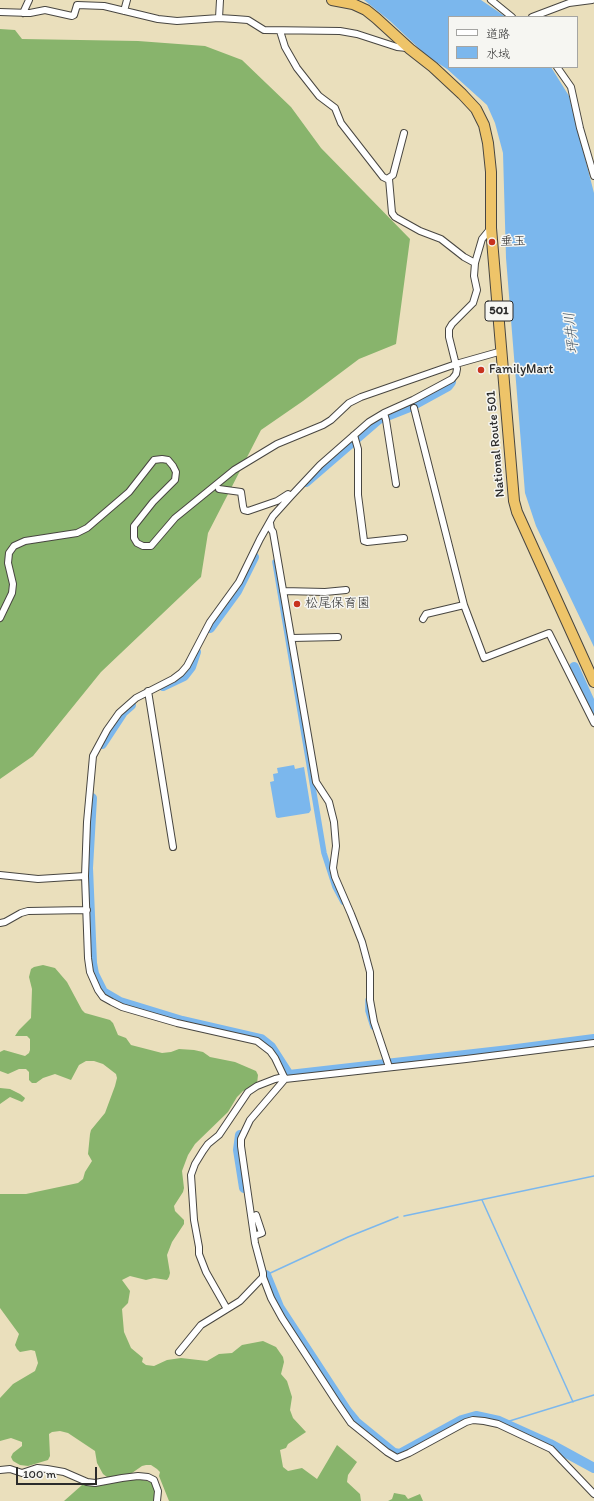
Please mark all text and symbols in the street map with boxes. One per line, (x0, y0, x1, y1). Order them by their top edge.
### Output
legend (448, 16, 578, 68)
text: 道路 (486, 27, 510, 41)
text: 水域 (486, 47, 510, 61)
place label: 垂玉 (500, 234, 526, 250)
marker: 垂玉 (487, 237, 497, 247)
road number: 501 (485, 301, 513, 321)
water label: 坪井川 (561, 311, 583, 355)
place label: FamilyMart (489, 362, 553, 378)
marker: FamilyMart (476, 365, 486, 375)
street label: National Route 501 (484, 390, 508, 498)
place label: 松尾保育園 (305, 596, 370, 612)
marker: 松尾保育園 (292, 599, 302, 609)
scale bar (18, 1459, 99, 1485)
text: 100 m (23, 1467, 56, 1481)

